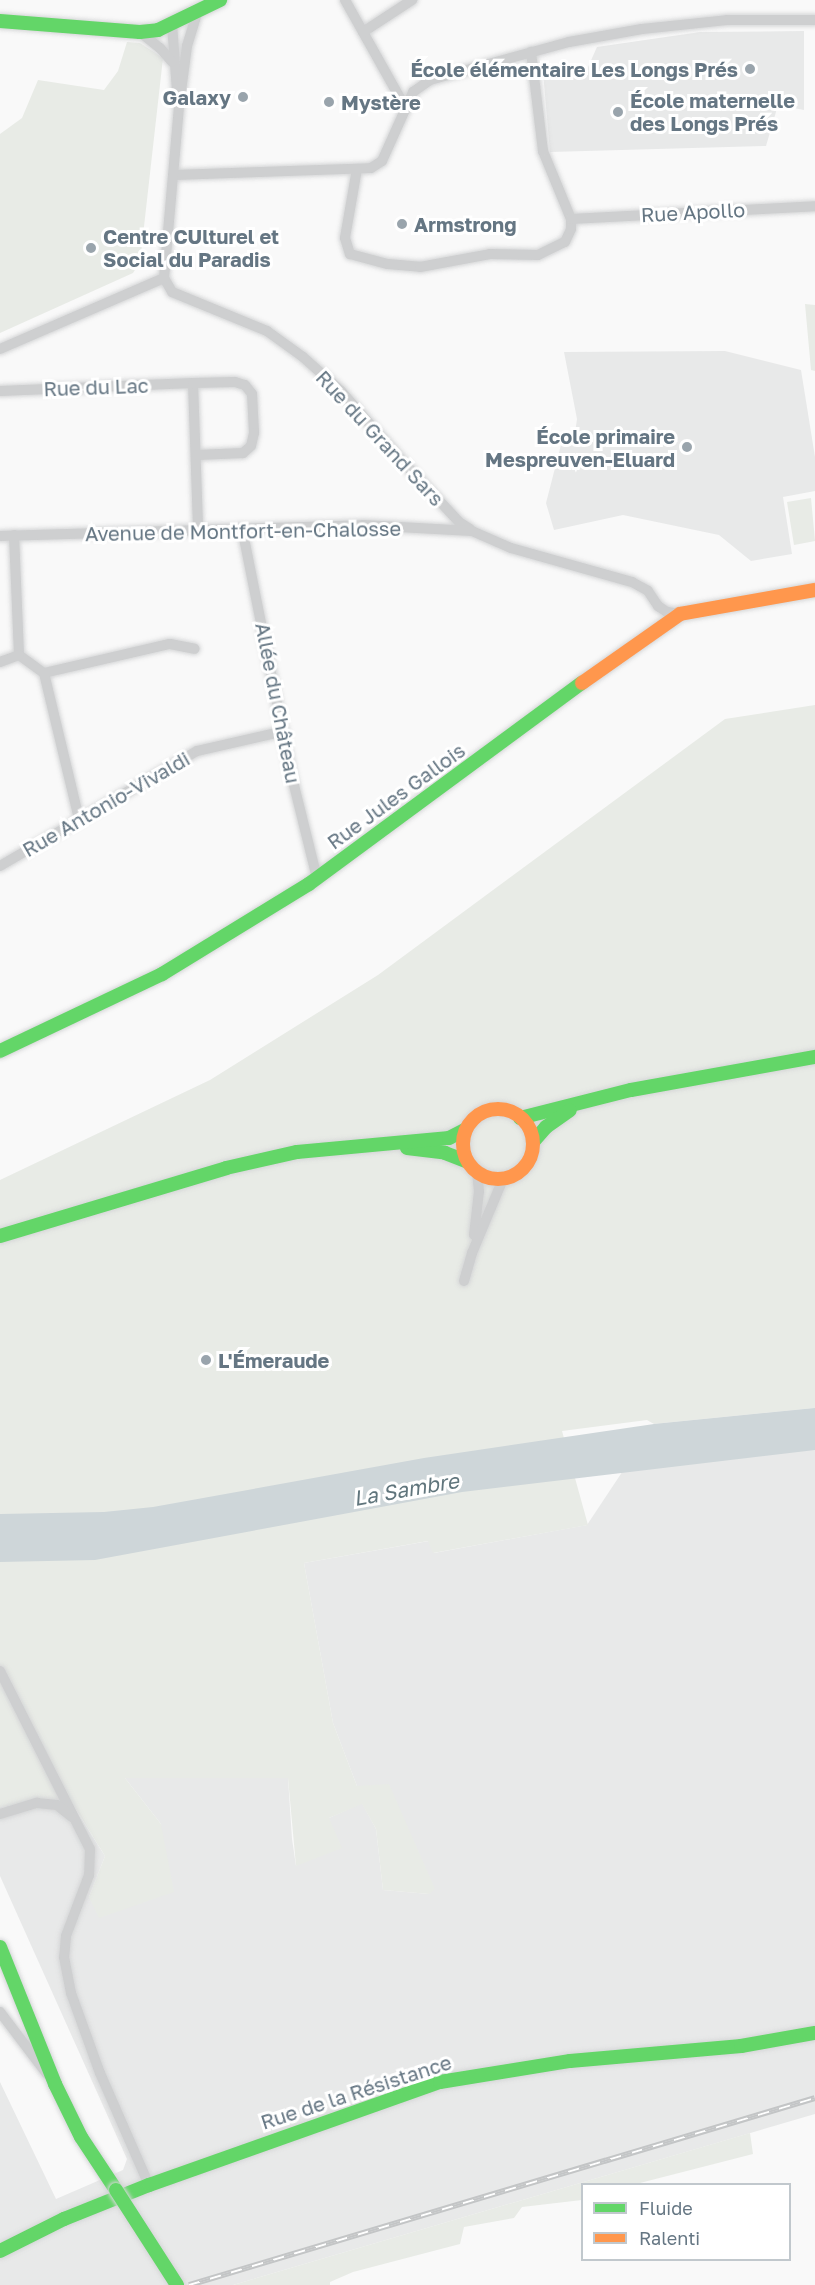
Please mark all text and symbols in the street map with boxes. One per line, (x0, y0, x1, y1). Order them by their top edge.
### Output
place label: École élémentaire Les Longs Prés (410, 57, 738, 81)
marker: École élémentaire Les Longs Prés (743, 62, 757, 76)
place label: Galaxy (163, 85, 231, 109)
place label: École maternelle des Longs Prés (630, 88, 795, 135)
marker: Galaxy (236, 90, 250, 104)
place label: Mystère (341, 90, 421, 114)
marker: Mystère (322, 95, 336, 109)
marker: École maternelle des Longs Prés (611, 105, 625, 119)
street label: Rue Apollo (640, 197, 746, 227)
place label: Armstrong (414, 212, 516, 236)
marker: Armstrong (395, 217, 409, 231)
place label: Centre CUlturel et Social du Paradis (103, 225, 279, 272)
marker: Centre CUlturel et Social du Paradis (84, 241, 98, 255)
street label: Rue du Grand Sars (311, 365, 449, 511)
street label: Rue du Lac (43, 373, 149, 401)
place label: École primaire Mespreuven-Eluard (485, 424, 675, 471)
marker: École primaire Mespreuven-Eluard (680, 440, 694, 454)
street label: Avenue de Montfort-en-Chalosse (85, 516, 401, 546)
street label: Allée du Château (251, 621, 305, 785)
street label: Rue Jules Gallois (322, 738, 470, 854)
street label: Rue Antonio-Vivaldi (18, 746, 194, 862)
place label: L'Émeraude (218, 1348, 329, 1372)
marker: L'Émeraude (199, 1353, 213, 1367)
water label: La Sambre (351, 1467, 461, 1511)
street label: Rue de la Résistance (258, 2050, 454, 2134)
legend (581, 2183, 791, 2261)
text: Fluide (639, 2197, 693, 2219)
text: Ralenti (639, 2227, 700, 2249)

